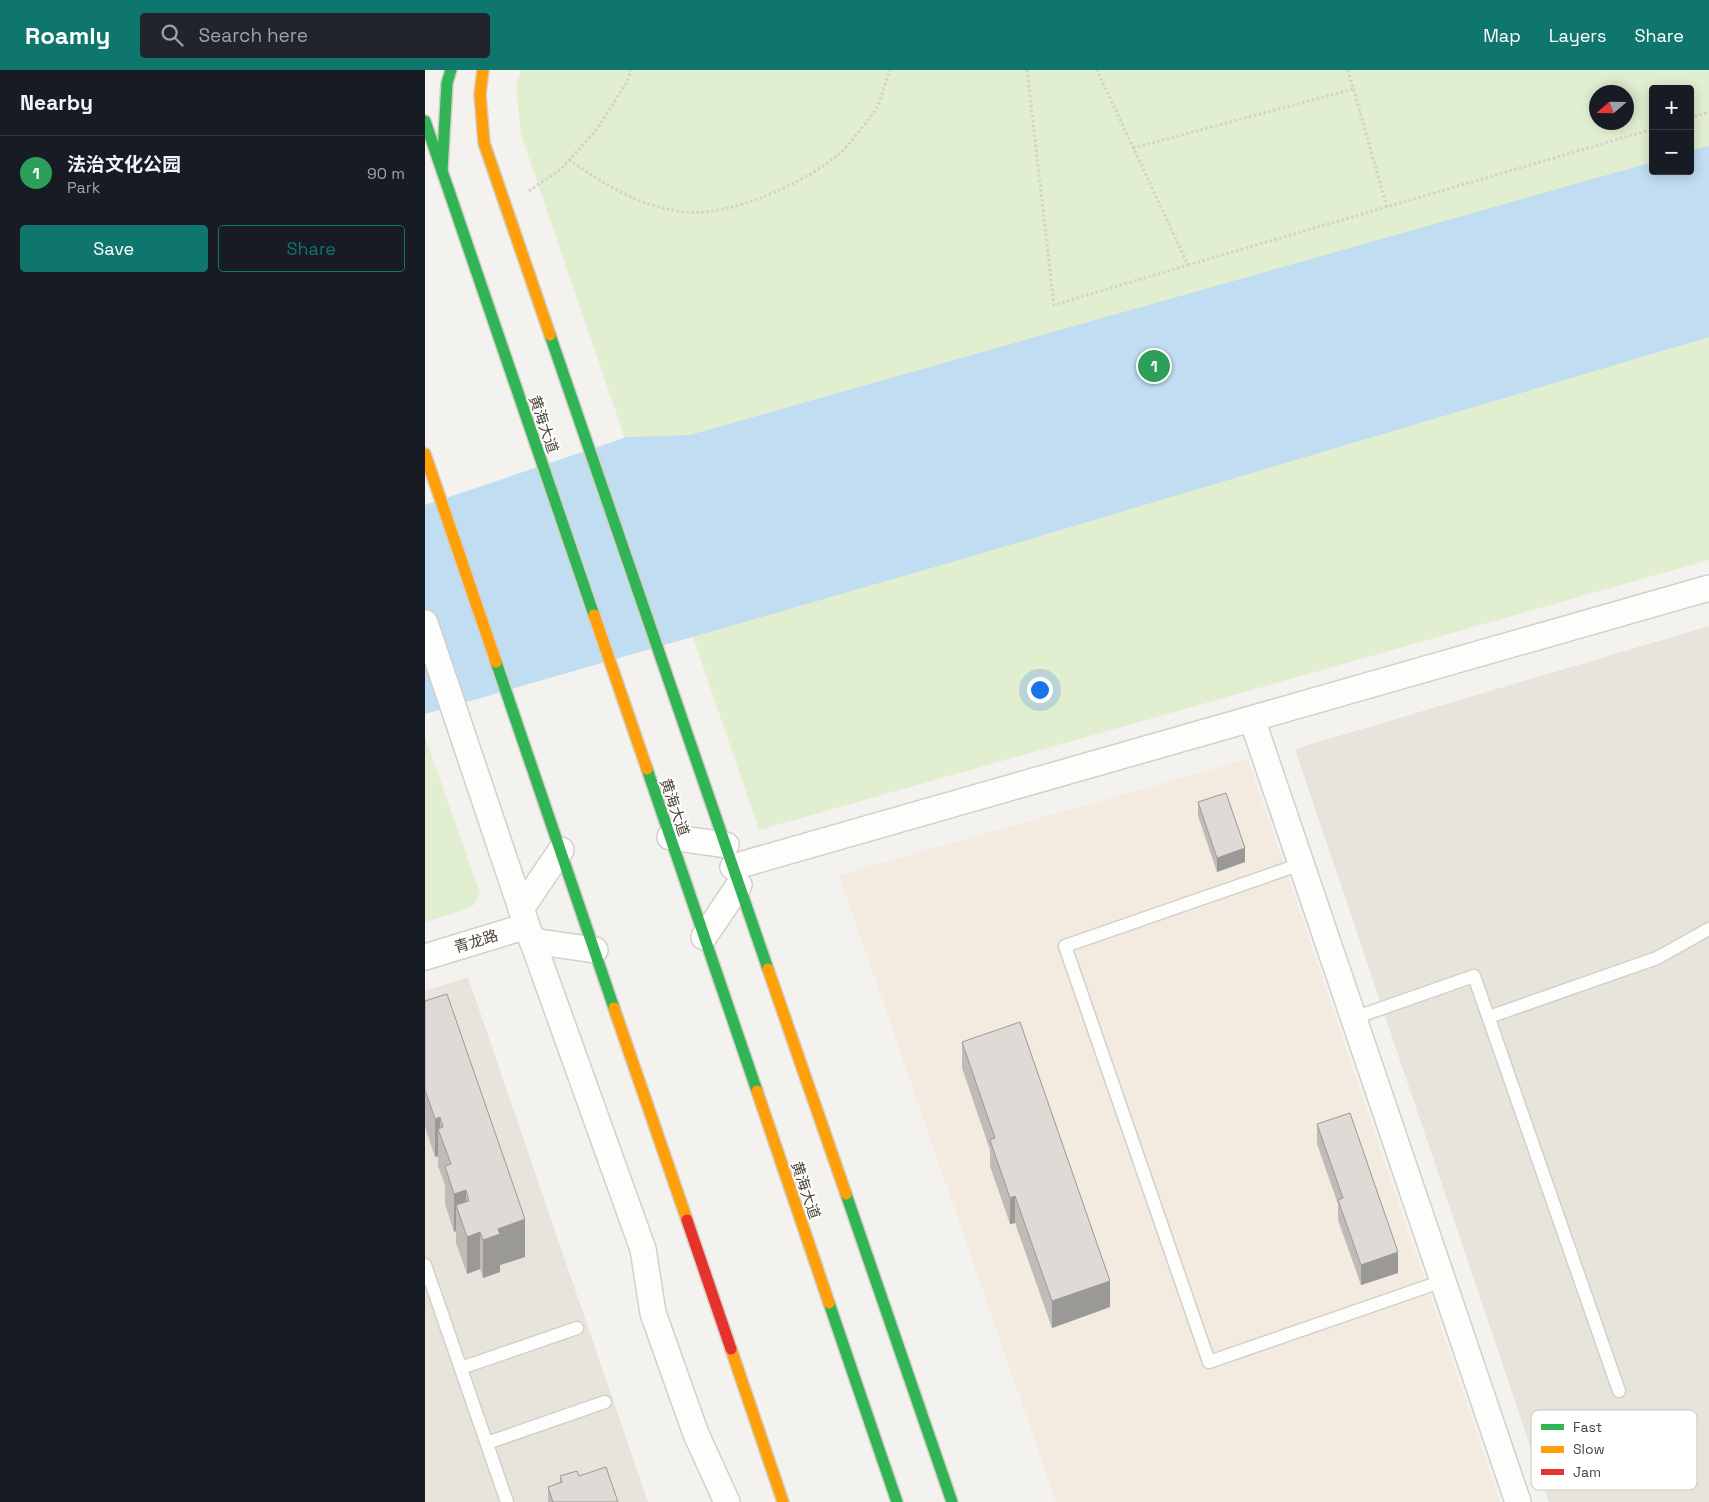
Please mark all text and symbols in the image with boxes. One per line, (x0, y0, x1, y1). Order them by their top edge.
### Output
search box (140, 13, 490, 58)
text: Roamly (25, 20, 110, 51)
icon: search (158, 21, 186, 49)
text: Search here (198, 23, 308, 48)
text: Map (1483, 24, 1521, 47)
text: Layers (1549, 24, 1606, 47)
text: Share (1634, 24, 1684, 47)
north arrow (1589, 85, 1634, 130)
map controls (1649, 85, 1694, 175)
button: + (1649, 85, 1694, 130)
text: Nearby (20, 89, 93, 116)
button: − (1649, 130, 1694, 175)
text: 法治文化公园 (67, 152, 181, 177)
text: 1 (32, 163, 40, 184)
text: 90 m (367, 163, 405, 184)
text: Park (67, 177, 100, 198)
button: Save (20, 225, 208, 272)
button: Share (218, 225, 405, 272)
pin: 1 (1138, 347, 1170, 385)
street label: 黄海大道 (525, 393, 563, 455)
your location (1027, 677, 1053, 703)
street label: 黄海大道 (656, 776, 694, 838)
street label: 青龙路 (452, 925, 500, 957)
street label: 黄海大道 (787, 1159, 825, 1221)
legend (1531, 1410, 1697, 1490)
text: Fast (1573, 1418, 1602, 1436)
text: Slow (1573, 1440, 1605, 1458)
text: Jam (1573, 1463, 1601, 1481)

